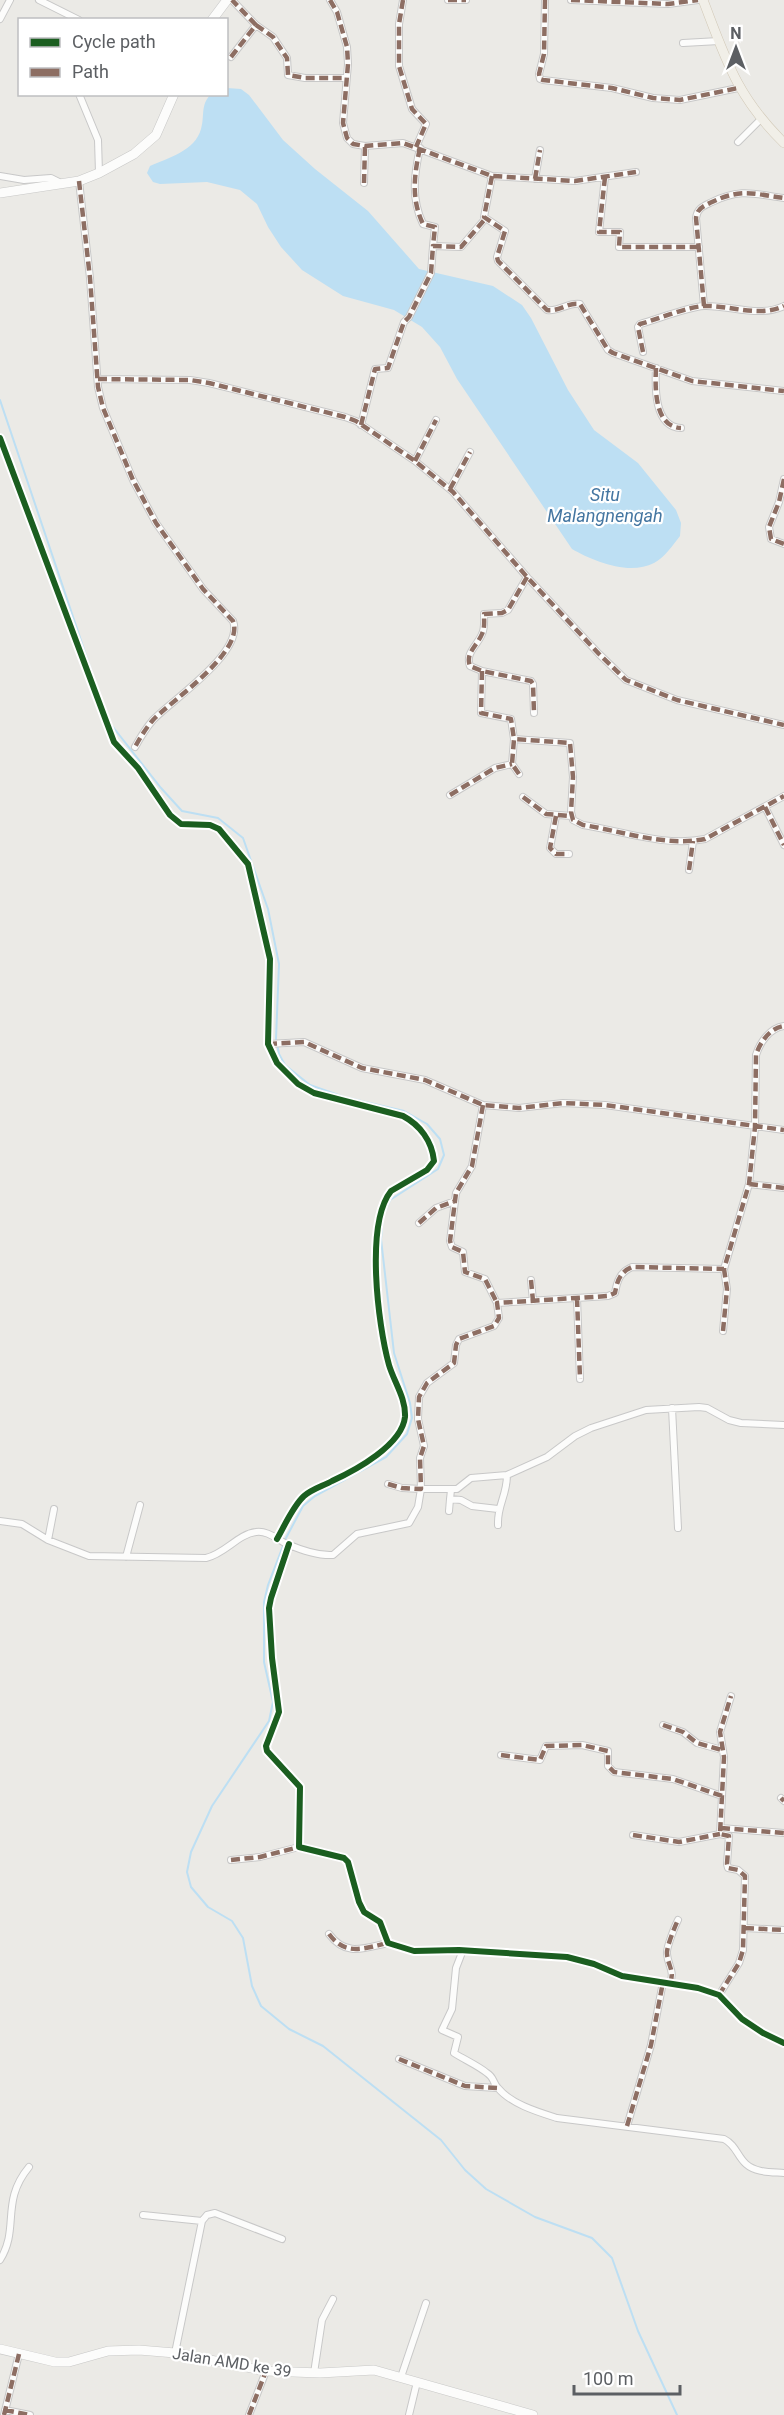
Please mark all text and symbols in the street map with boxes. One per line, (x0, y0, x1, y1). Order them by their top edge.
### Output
legend (18, 18, 228, 96)
north arrow (706, 18, 766, 78)
text: N (730, 24, 742, 43)
text: Cycle path (72, 31, 156, 52)
text: Path (72, 61, 109, 82)
water label: Situ Malangnengah (547, 484, 663, 526)
street label: Jalan AMD ke 39 (171, 2344, 293, 2381)
scale bar (574, 2358, 680, 2396)
text: 100 m (583, 2368, 634, 2389)

